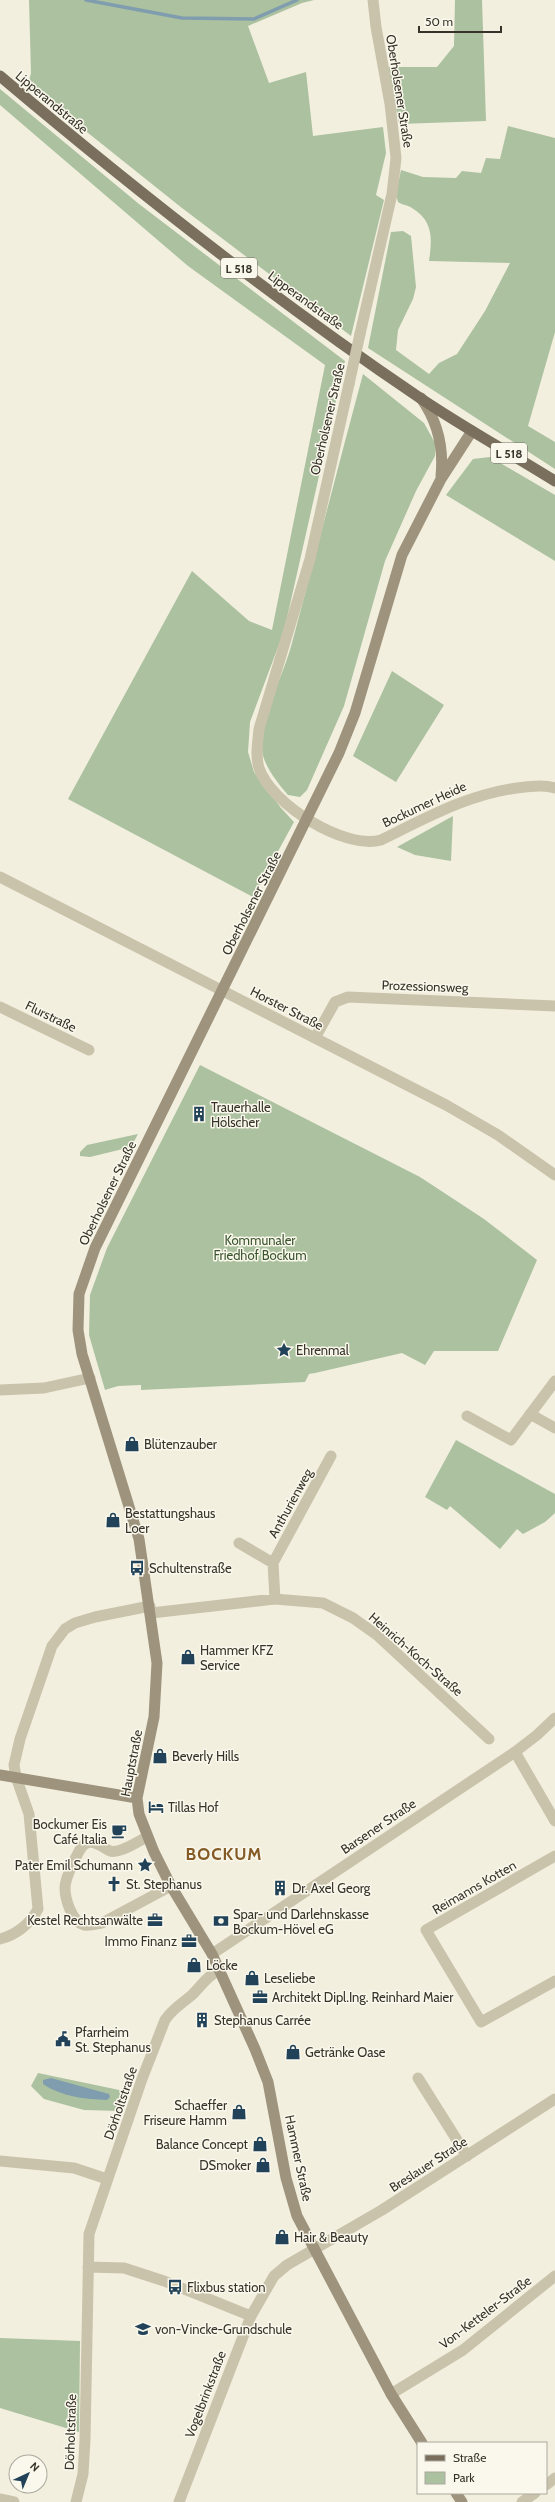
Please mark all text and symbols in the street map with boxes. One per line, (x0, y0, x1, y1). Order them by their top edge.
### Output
scale bar (419, 8, 501, 34)
text: 50 m (425, 14, 453, 29)
street label: Oberholsener Straße (383, 33, 417, 149)
street label: Lipperandstraße (13, 67, 92, 137)
road number: L 518 (221, 258, 257, 278)
street label: Lipperandstraße (265, 267, 347, 333)
street label: Oberholsener Straße (306, 361, 348, 476)
road number: L 518 (491, 443, 527, 463)
street label: Bockumer Heide (379, 777, 469, 830)
street label: Oberholsener Straße (218, 848, 284, 958)
street label: Prozessionsweg (381, 976, 469, 996)
street label: Horster Straße (248, 983, 326, 1033)
street label: Flurstraße (23, 997, 79, 1035)
place label: Trauerhalle Hölscher (211, 1099, 271, 1130)
building icon: Trauerhalle Hölscher (190, 1105, 208, 1123)
street label: Oberholsener Straße (75, 1138, 139, 1248)
park label: Kommunaler Friedhof Bockum (213, 1232, 307, 1263)
place icon: Ehrenmal (275, 1341, 293, 1359)
place label: Ehrenmal (296, 1342, 349, 1358)
shop icon: Blütenzauber (123, 1435, 141, 1453)
place label: Blütenzauber (144, 1436, 218, 1452)
street label: Anthurienweg (264, 1465, 316, 1540)
place label: Bestattungshaus Loer (125, 1505, 216, 1536)
shop icon: Bestattungshaus Loer (104, 1511, 122, 1529)
bus stop icon: Schultenstraße (128, 1559, 146, 1577)
place label: Schultenstraße (149, 1560, 232, 1576)
street label: Heinrich-Koch-Straße (366, 1609, 467, 1699)
place label: Hammer KFZ Service (200, 1642, 274, 1673)
shop icon: Hammer KFZ Service (179, 1648, 197, 1666)
street label: Hauptstraße (117, 1728, 145, 1798)
shop icon: Beverly Hills (151, 1747, 169, 1765)
place label: Beverly Hills (172, 1748, 240, 1764)
street label: Barsener Straße (337, 1795, 419, 1857)
hotel icon: Tillas Hof (147, 1798, 165, 1816)
place label: Tillas Hof (168, 1799, 219, 1815)
place label: Bockumer Eis Café Italia (33, 1816, 108, 1847)
cafe icon: Bockumer Eis Café Italia (110, 1822, 128, 1840)
district label: BOCKUM (186, 1844, 262, 1864)
place icon: Pater Emil Schumann (136, 1856, 154, 1874)
place label: Pater Emil Schumann (15, 1857, 133, 1873)
street label: Reimanns Kotten (429, 1857, 519, 1917)
church icon: St. Stephanus (105, 1875, 123, 1893)
place label: St. Stephanus (126, 1876, 202, 1892)
building icon: Dr. Axel Georg (271, 1879, 289, 1897)
place label: Dr. Axel Georg (292, 1880, 371, 1896)
place label: Spar- und Darlehnskasse Bockum-Hövel eG (233, 1906, 369, 1937)
office icon: Kestel Rechtsanwälte (146, 1911, 164, 1929)
place label: Kestel Rechtsanwälte (27, 1912, 143, 1928)
bank icon: Spar- und Darlehnskasse Bockum-Hövel eG (212, 1912, 230, 1930)
office icon: Immo Finanz (180, 1932, 198, 1950)
place label: Immo Finanz (105, 1933, 177, 1949)
shop icon: Löcke (185, 1956, 203, 1974)
place label: Löcke (206, 1957, 238, 1973)
shop icon: Leseliebe (243, 1969, 261, 1987)
place label: Leseliebe (264, 1970, 316, 1986)
office icon: Architekt Dipl.Ing. Reinhard Maier (251, 1988, 269, 2006)
place label: Architekt Dipl.Ing. Reinhard Maier (272, 1989, 454, 2005)
building icon: Stephanus Carrée (193, 2011, 211, 2029)
place label: Stephanus Carrée (214, 2012, 311, 2028)
place label: Pfarrheim St. Stephanus (75, 2024, 151, 2055)
public building icon: Pfarrheim St. Stephanus (54, 2030, 72, 2048)
shop icon: Getränke Oase (284, 2043, 302, 2061)
place label: Getränke Oase (305, 2044, 386, 2060)
street label: Dörholtstraße (100, 2064, 140, 2142)
place label: Schaeffer Friseure Hamm (143, 2097, 228, 2128)
shop icon: Schaeffer Friseure Hamm (230, 2103, 248, 2121)
street label: Hammer Straße (282, 2113, 316, 2203)
street label: Breslauer Straße (386, 2133, 470, 2195)
shop icon: Balance Concept (251, 2135, 269, 2153)
place label: Balance Concept (156, 2136, 249, 2152)
shop icon: DSmoker (254, 2156, 272, 2174)
place label: DSmoker (199, 2157, 252, 2173)
shop icon: Hair & Beauty (273, 2228, 291, 2246)
place label: Hair & Beauty (294, 2229, 369, 2245)
street label: Von-Ketteler-Straße (436, 2272, 534, 2352)
bus stop icon: Flixbus station (166, 2278, 184, 2296)
place label: Flixbus station (187, 2279, 266, 2295)
school or university icon: von-Vincke-Grundschule (134, 2320, 152, 2338)
place label: von-Vincke-Grundschule (155, 2321, 292, 2337)
street label: Vogelbrinkstraße (181, 2348, 229, 2440)
street label: Dörholtstraße (61, 2393, 79, 2470)
legend (417, 2442, 547, 2494)
text: Straße (453, 2450, 486, 2465)
north arrow (8, 2454, 48, 2494)
text: N (27, 2459, 43, 2475)
text: Park (453, 2470, 475, 2485)

